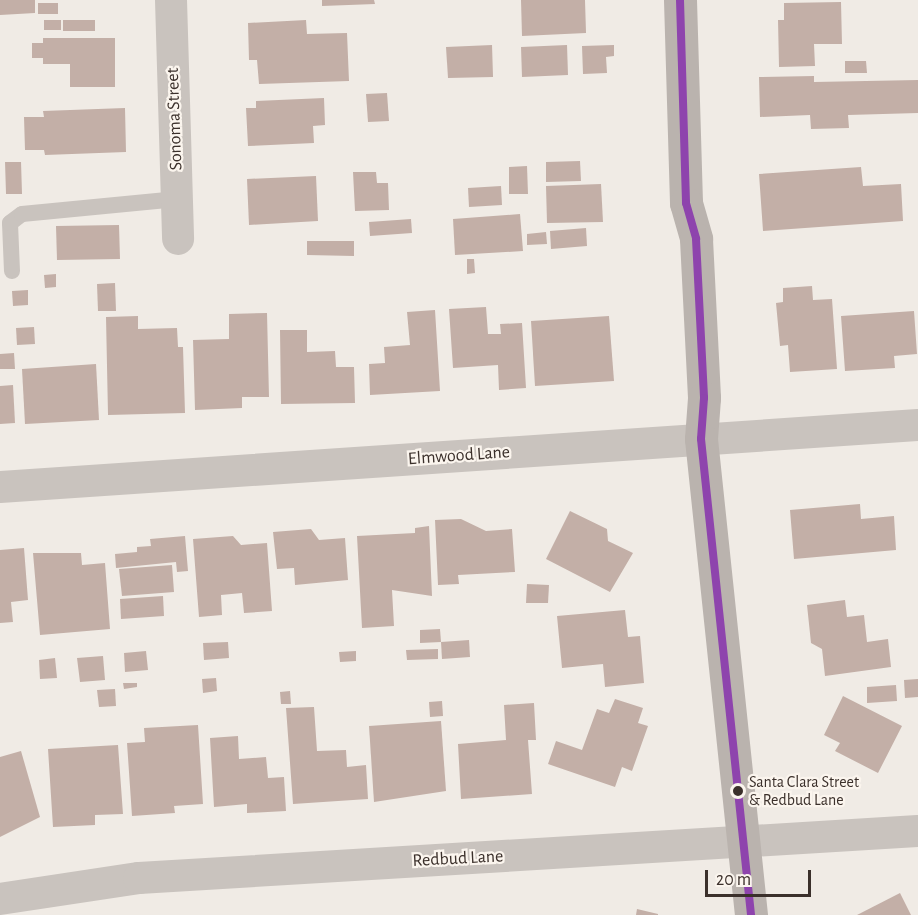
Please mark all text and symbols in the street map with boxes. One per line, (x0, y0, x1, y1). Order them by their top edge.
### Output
street label: Sonoma Street (162, 67, 188, 171)
street label: Elmwood Lane (407, 442, 511, 470)
place label: Santa Clara Street & Redbud Lane (749, 772, 859, 810)
marker: Santa Clara Street & Redbud Lane (732, 785, 744, 797)
street label: Redbud Lane (412, 846, 504, 872)
scale bar (708, 858, 814, 896)
text: 20 m (716, 871, 751, 889)

